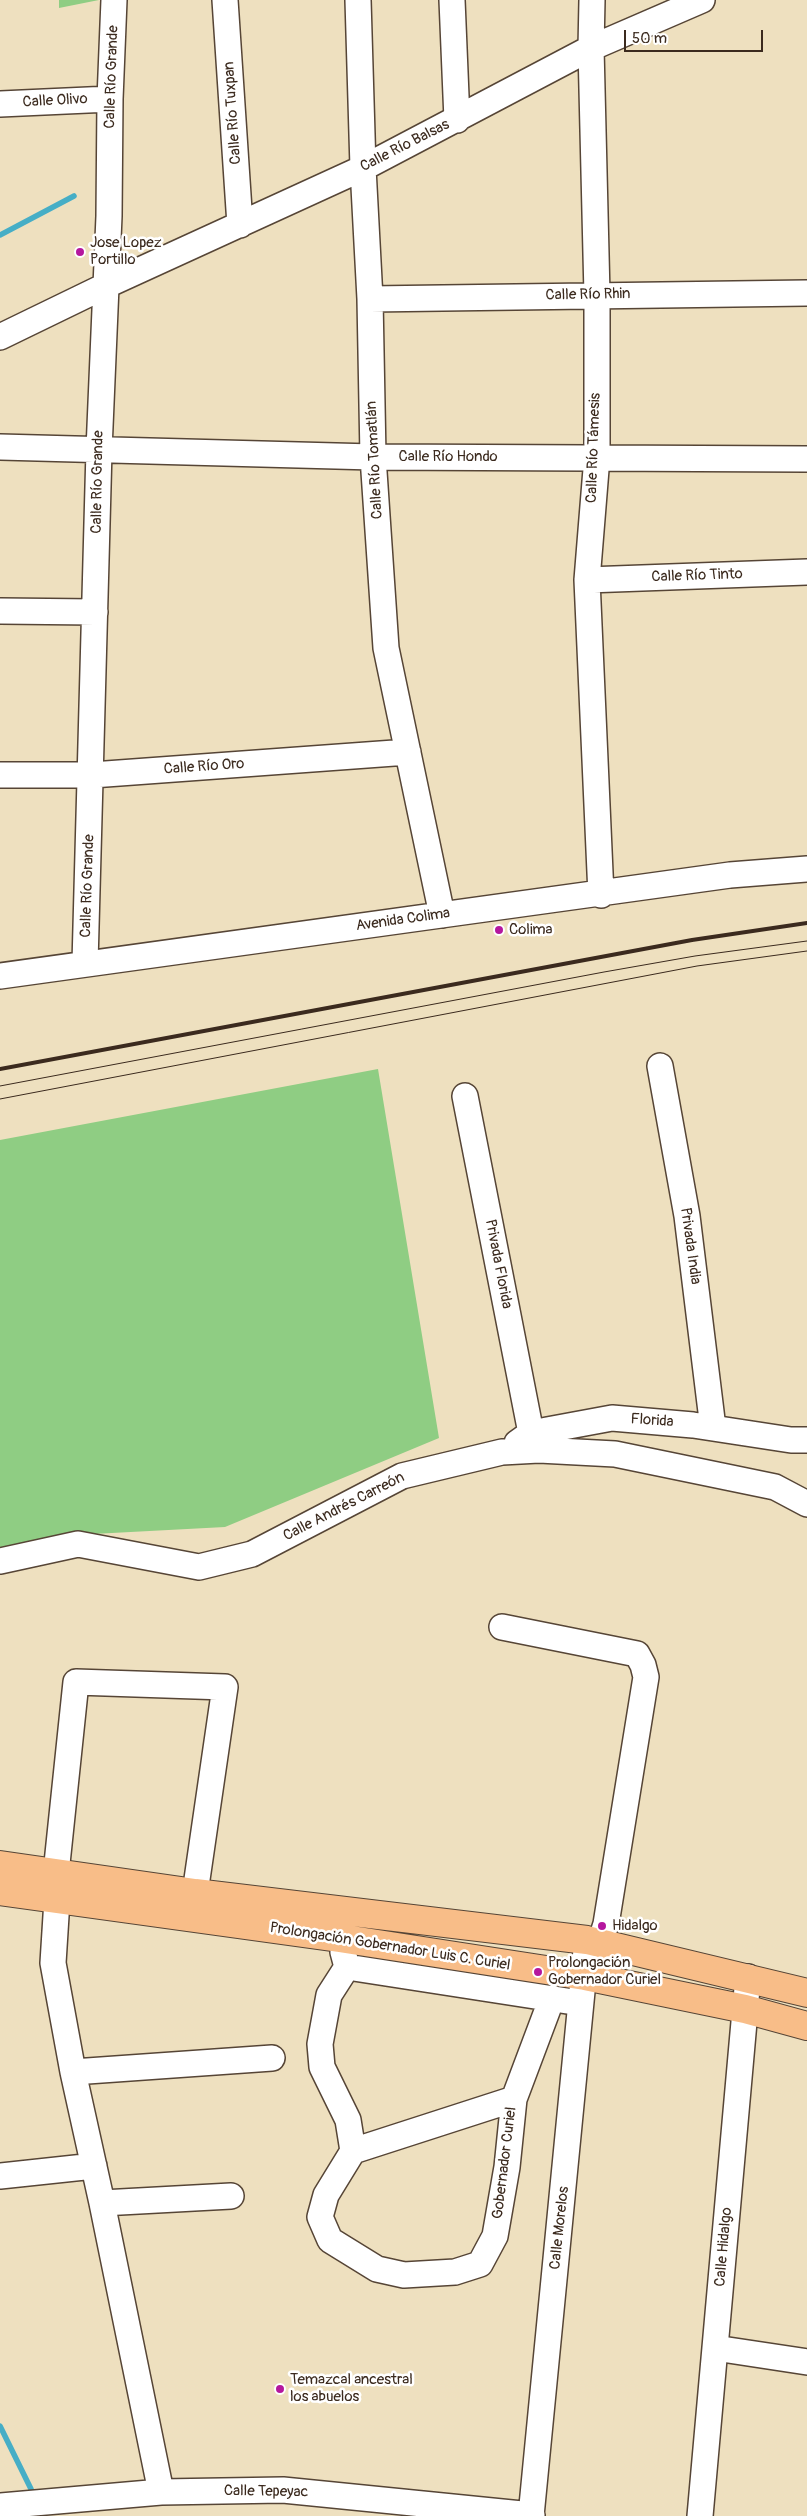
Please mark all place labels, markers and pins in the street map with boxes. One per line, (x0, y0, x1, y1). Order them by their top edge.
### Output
place label: Jose Lopez Portillo (90, 234, 162, 269)
marker: Jose Lopez Portillo (74, 246, 86, 258)
place label: Colima (509, 921, 552, 939)
marker: Colima (493, 924, 505, 936)
place label: Hidalgo (612, 1917, 658, 1935)
marker: Hidalgo (596, 1920, 608, 1932)
place label: Prolongación Gobernador Curiel (548, 1954, 661, 1989)
marker: Prolongación Gobernador Curiel (532, 1966, 544, 1978)
place label: Temazcal ancestral los abuelos (290, 2371, 413, 2406)
marker: Temazcal ancestral los abuelos (274, 2383, 286, 2395)

